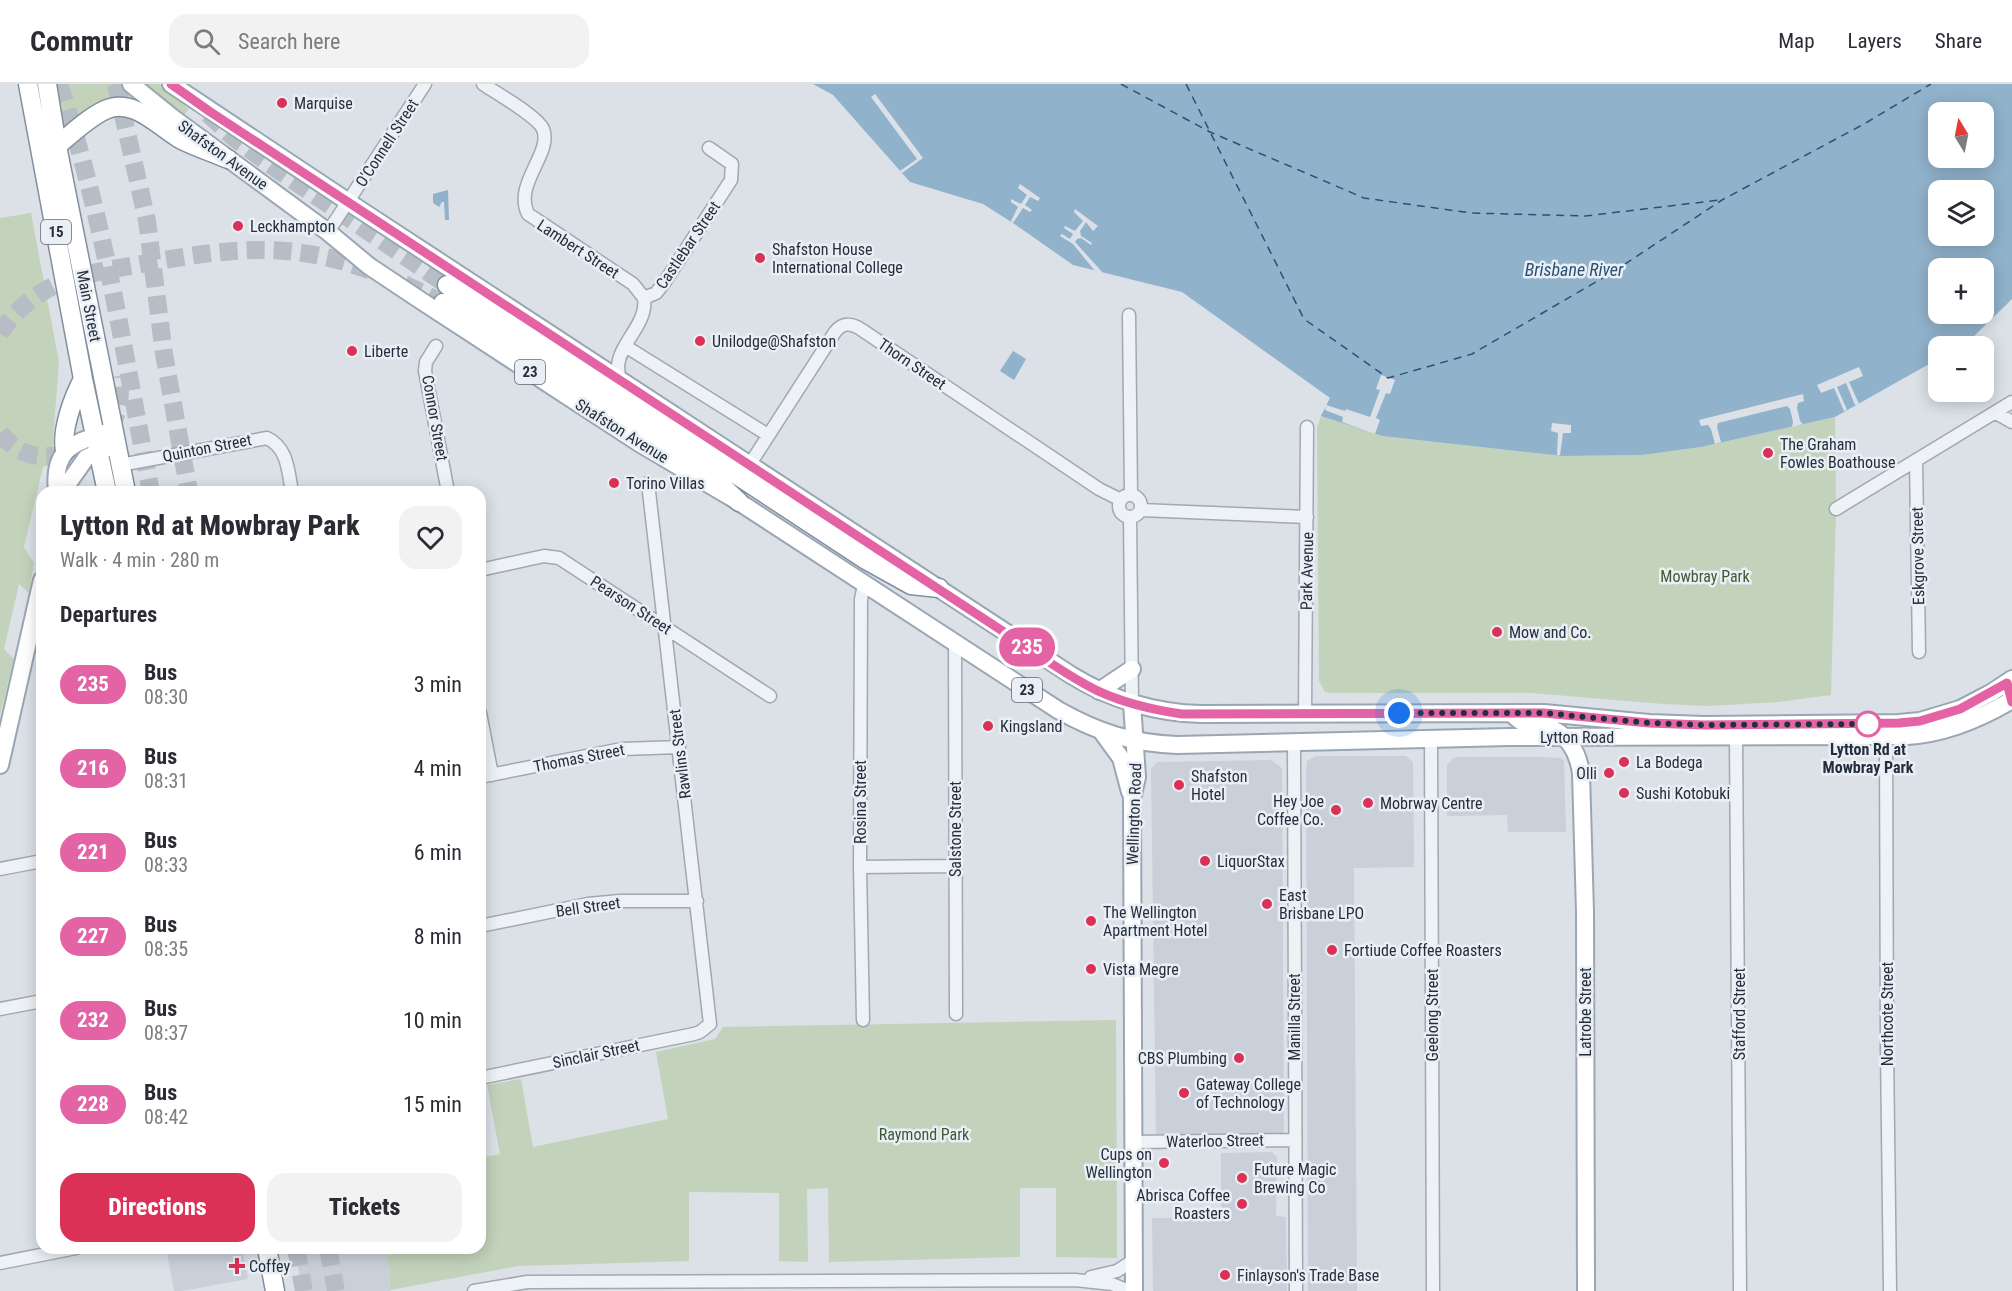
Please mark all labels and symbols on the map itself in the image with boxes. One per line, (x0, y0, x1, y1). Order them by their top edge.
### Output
place label: Marquise (294, 94, 353, 113)
street label: O'Connell Street (352, 95, 423, 191)
marker: Marquise (275, 96, 289, 110)
north arrow (1928, 102, 1994, 168)
street label: Shafston Avenue (174, 116, 272, 194)
street label: Castlebar Street (652, 197, 724, 292)
street label: Lambert Street (533, 215, 623, 283)
place label: Leckhampton (250, 217, 335, 236)
marker: Leckhampton (231, 219, 245, 233)
road number: 15 (41, 220, 71, 244)
place label: Shafston House International College (772, 240, 903, 277)
marker: Shafston House International College (753, 251, 767, 265)
water label: Brisbane River (1525, 259, 1624, 280)
street label: Main Street (73, 269, 105, 344)
place label: Unilodge@Shafston (712, 332, 836, 351)
marker: Unilodge@Shafston (693, 334, 707, 348)
street label: Thorn Street (874, 334, 950, 394)
place label: Liberte (364, 342, 408, 361)
marker: Liberte (345, 344, 359, 358)
road number: 23 (515, 360, 545, 384)
street label: Connor Street (418, 374, 452, 463)
street label: Shafston Avenue (572, 395, 672, 467)
street label: Quinton Street (161, 430, 253, 466)
place label: The Graham Fowles Boathouse (1780, 435, 1896, 472)
marker: The Graham Fowles Boathouse (1761, 446, 1775, 460)
place label: Torino Villas (626, 474, 705, 493)
marker: Torino Villas (607, 476, 621, 490)
street label: Eskgrove Street (1908, 506, 1928, 605)
street label: Park Avenue (1297, 532, 1317, 610)
park label: Mowbray Park (1660, 567, 1750, 586)
street label: Pearson Street (587, 572, 675, 638)
place label: Mow and Co. (1509, 623, 1592, 642)
marker: Mow and Co. (1490, 625, 1504, 639)
line badge: 235 (992, 628, 1062, 666)
road number: 23 (1012, 678, 1042, 702)
your location (1384, 698, 1414, 728)
street label: Rawlins Street (665, 708, 695, 800)
marker: Lytton Rd at Mowbray Park (1855, 711, 1881, 737)
place label: Kingsland (1000, 717, 1062, 736)
marker: Kingsland (981, 719, 995, 733)
street label: Lytton Road (1540, 728, 1614, 747)
street label: Thomas Street (532, 740, 626, 776)
place label: Lytton Rd at Mowbray Park (1823, 740, 1914, 777)
place label: La Bodega (1636, 753, 1703, 772)
marker: La Bodega (1617, 755, 1631, 769)
street label: Rosina Street (851, 760, 870, 844)
street label: Wellington Road (1123, 763, 1145, 865)
place label: Olli (1576, 764, 1597, 783)
marker: Olli (1602, 766, 1616, 780)
place label: Shafston Hotel (1191, 767, 1247, 804)
marker: Shafston Hotel (1172, 778, 1186, 792)
street label: Salstone Street (946, 781, 965, 877)
place label: Sushi Kotobuki (1636, 784, 1730, 803)
marker: Sushi Kotobuki (1617, 786, 1631, 800)
place label: Hey Joe Coffee Co. (1257, 792, 1324, 829)
place label: Mobrway Centre (1380, 794, 1483, 813)
marker: Mobrway Centre (1361, 796, 1375, 810)
marker: Hey Joe Coffee Co. (1329, 803, 1343, 817)
place label: LiquorStax (1217, 852, 1285, 871)
marker: LiquorStax (1198, 854, 1212, 868)
place label: East Brisbane LPO (1279, 886, 1364, 923)
street label: Bell Street (555, 893, 622, 921)
marker: East Brisbane LPO (1260, 897, 1274, 911)
place label: The Wellington Apartment Hotel (1103, 903, 1207, 940)
marker: The Wellington Apartment Hotel (1084, 914, 1098, 928)
place label: Fortiude Coffee Roasters (1344, 941, 1502, 960)
marker: Fortiude Coffee Roasters (1325, 943, 1339, 957)
place label: Vista Megre (1103, 960, 1179, 979)
street label: Northcote Street (1878, 961, 1897, 1066)
marker: Vista Megre (1084, 962, 1098, 976)
street label: Latrobe Street (1576, 967, 1595, 1057)
street label: Stafford Street (1730, 967, 1749, 1060)
street label: Geelong Street (1423, 968, 1442, 1061)
street label: Manilla Street (1285, 973, 1304, 1061)
street label: Sinclair Street (551, 1035, 641, 1072)
place label: CBS Plumbing (1138, 1049, 1227, 1068)
marker: CBS Plumbing (1232, 1051, 1246, 1065)
place label: Gateway College of Technology (1196, 1075, 1301, 1112)
marker: Gateway College of Technology (1177, 1086, 1191, 1100)
park label: Raymond Park (879, 1125, 970, 1144)
street label: Waterloo Street (1166, 1131, 1264, 1151)
place label: Cups on Wellington (1086, 1145, 1152, 1182)
marker: Cups on Wellington (1157, 1156, 1171, 1170)
place label: Future Magic Brewing Co (1254, 1160, 1336, 1197)
marker: Future Magic Brewing Co (1235, 1171, 1249, 1185)
place label: Abrisca Coffee Roasters (1136, 1186, 1230, 1223)
marker: Abrisca Coffee Roasters (1235, 1197, 1249, 1211)
place label: Coffey (249, 1257, 290, 1276)
marker: Coffey (230, 1259, 244, 1273)
place label: Finlayson's Trade Base (1237, 1266, 1379, 1285)
marker: Finlayson's Trade Base (1218, 1268, 1232, 1282)

